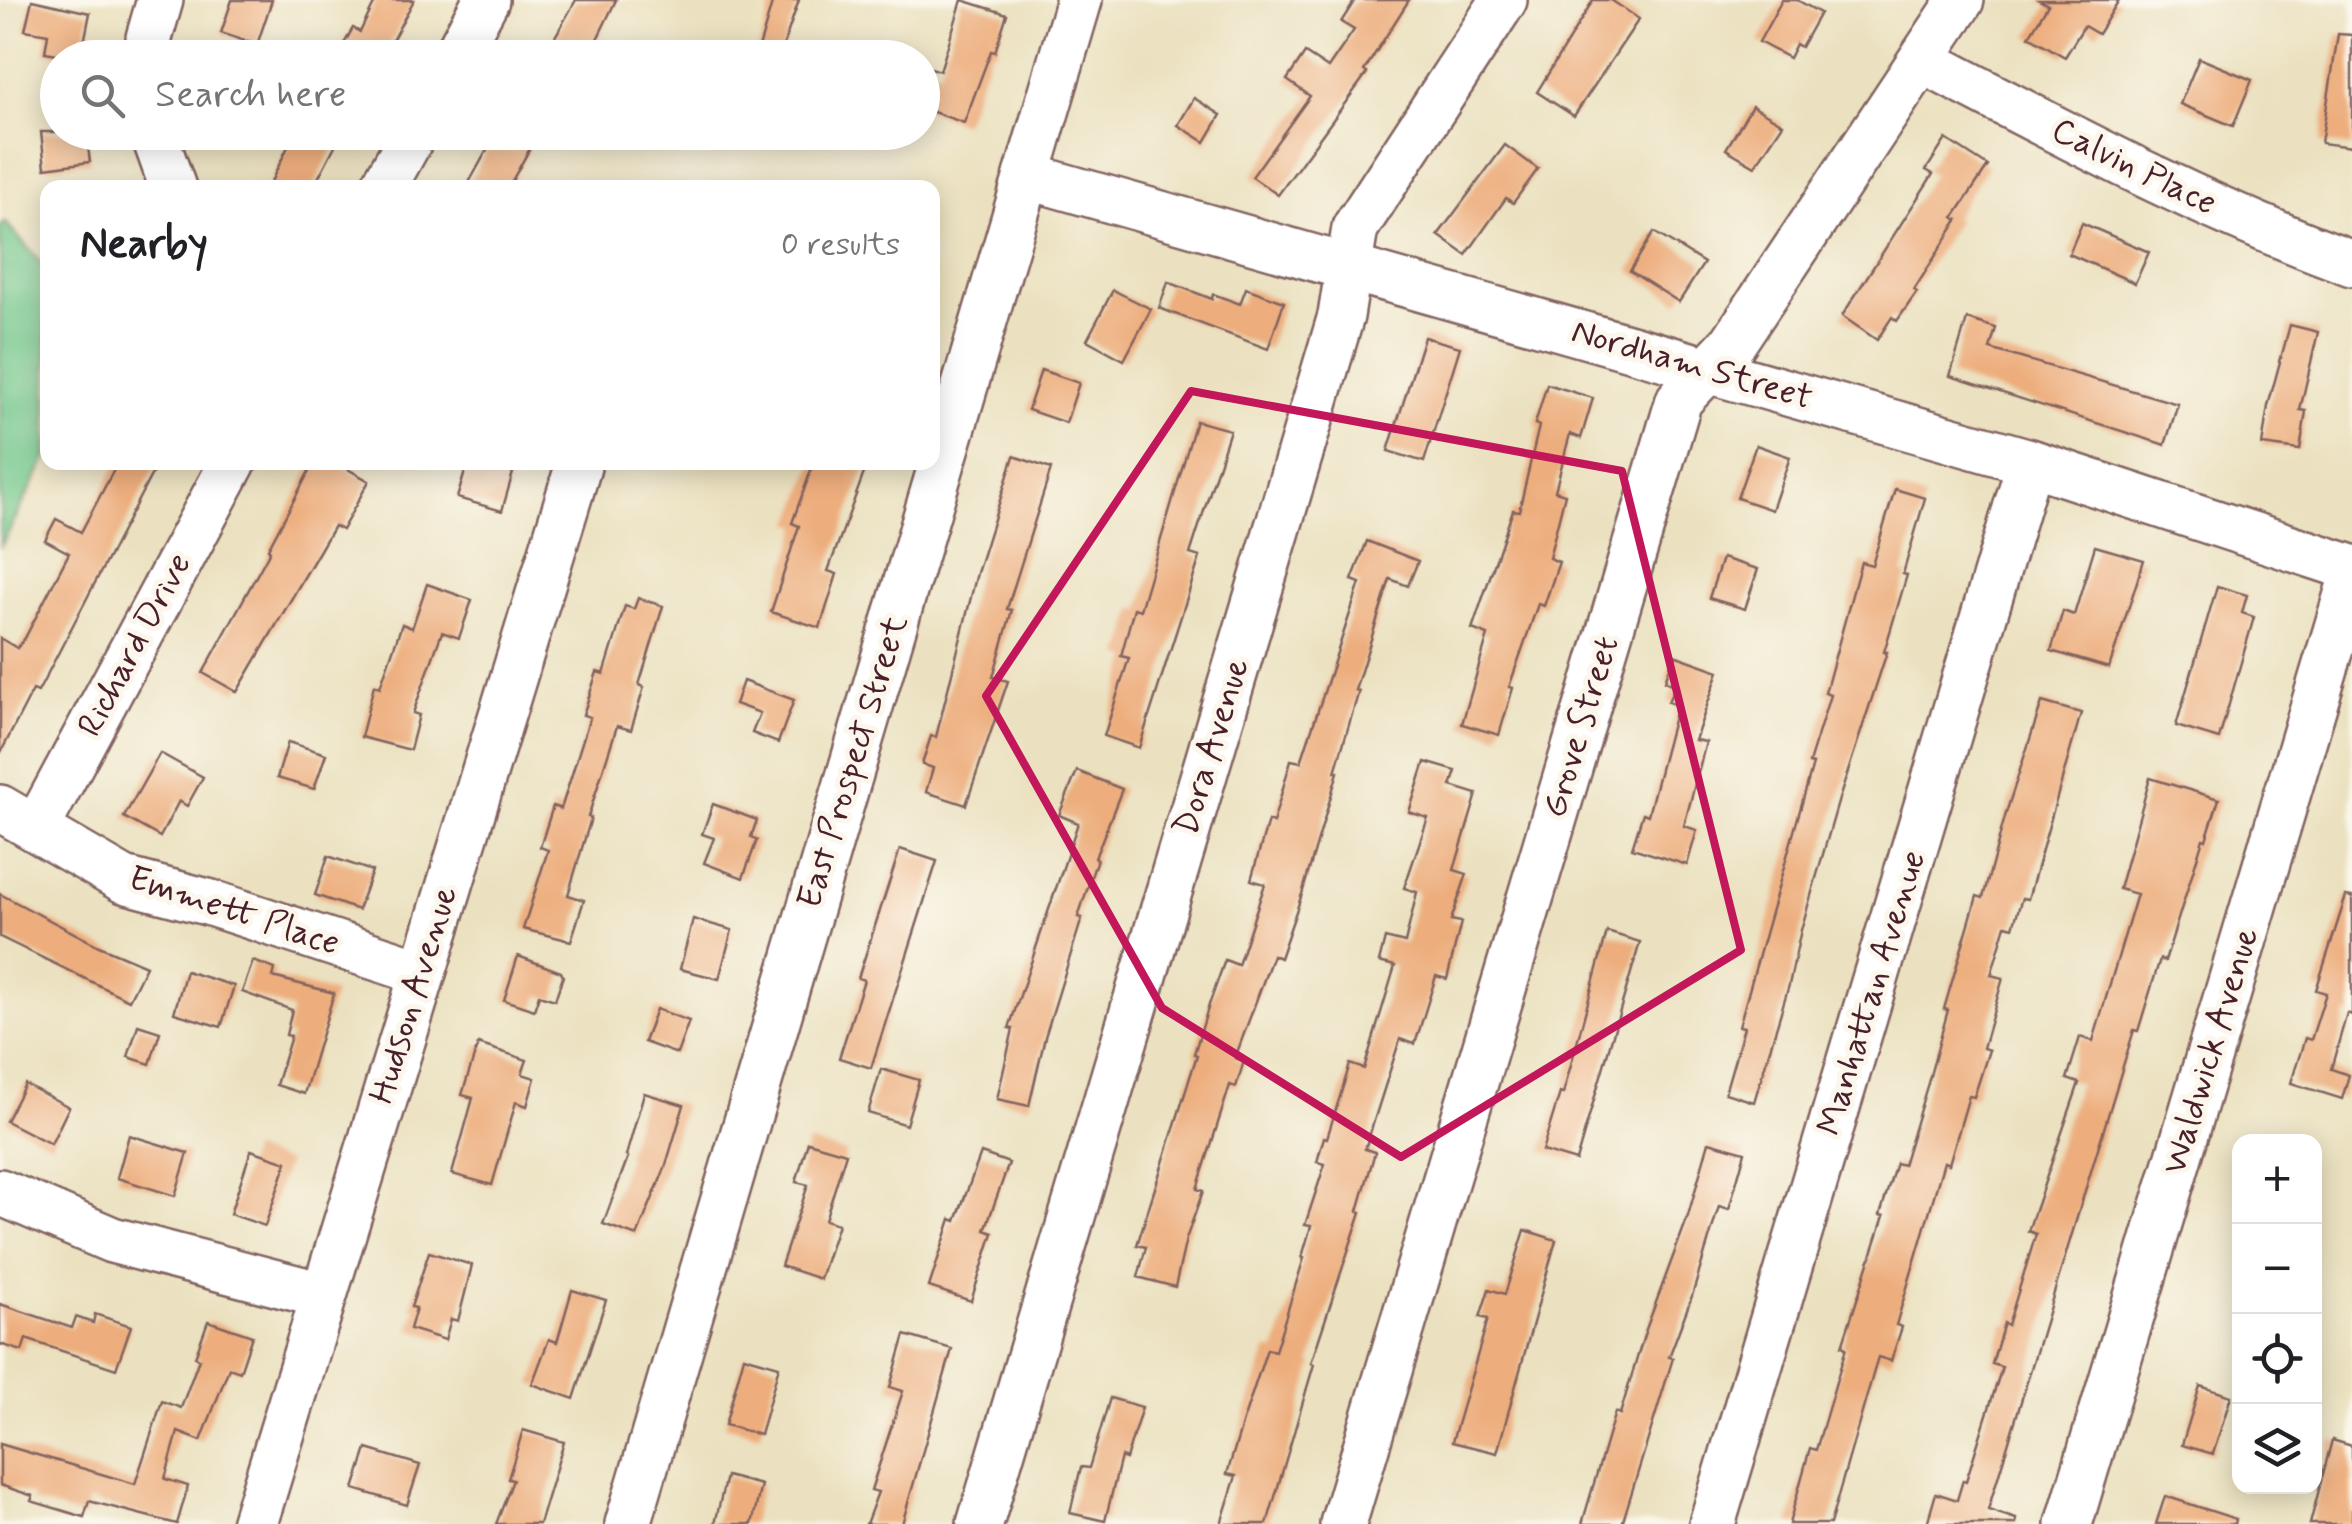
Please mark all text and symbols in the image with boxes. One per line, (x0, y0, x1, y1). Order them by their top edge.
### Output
search box (40, 40, 940, 150)
icon: search (75, 68, 130, 123)
text: Search here (155, 71, 346, 120)
street label: Calvin Place (2044, 107, 2224, 227)
text: Nearby (80, 218, 208, 273)
text: 0 results (781, 224, 900, 266)
street label: Nordham Street (1566, 309, 1818, 421)
street label: Richard Drive (67, 545, 203, 745)
street label: East Prospect Street (787, 610, 920, 914)
street label: Grove Street (1532, 631, 1630, 823)
street label: Dora Avenue (1163, 653, 1261, 841)
street label: Manhattan Avenue (1807, 845, 1937, 1141)
street label: Emmett Place (123, 855, 345, 967)
street label: Hudson Avenue (359, 881, 469, 1109)
street label: Waldwick Avenue (2152, 922, 2270, 1180)
map controls (2232, 1134, 2322, 1494)
button: + (2232, 1134, 2322, 1224)
button: − (2232, 1224, 2322, 1314)
button: locate (2232, 1314, 2322, 1404)
button: layers (2232, 1404, 2322, 1494)

